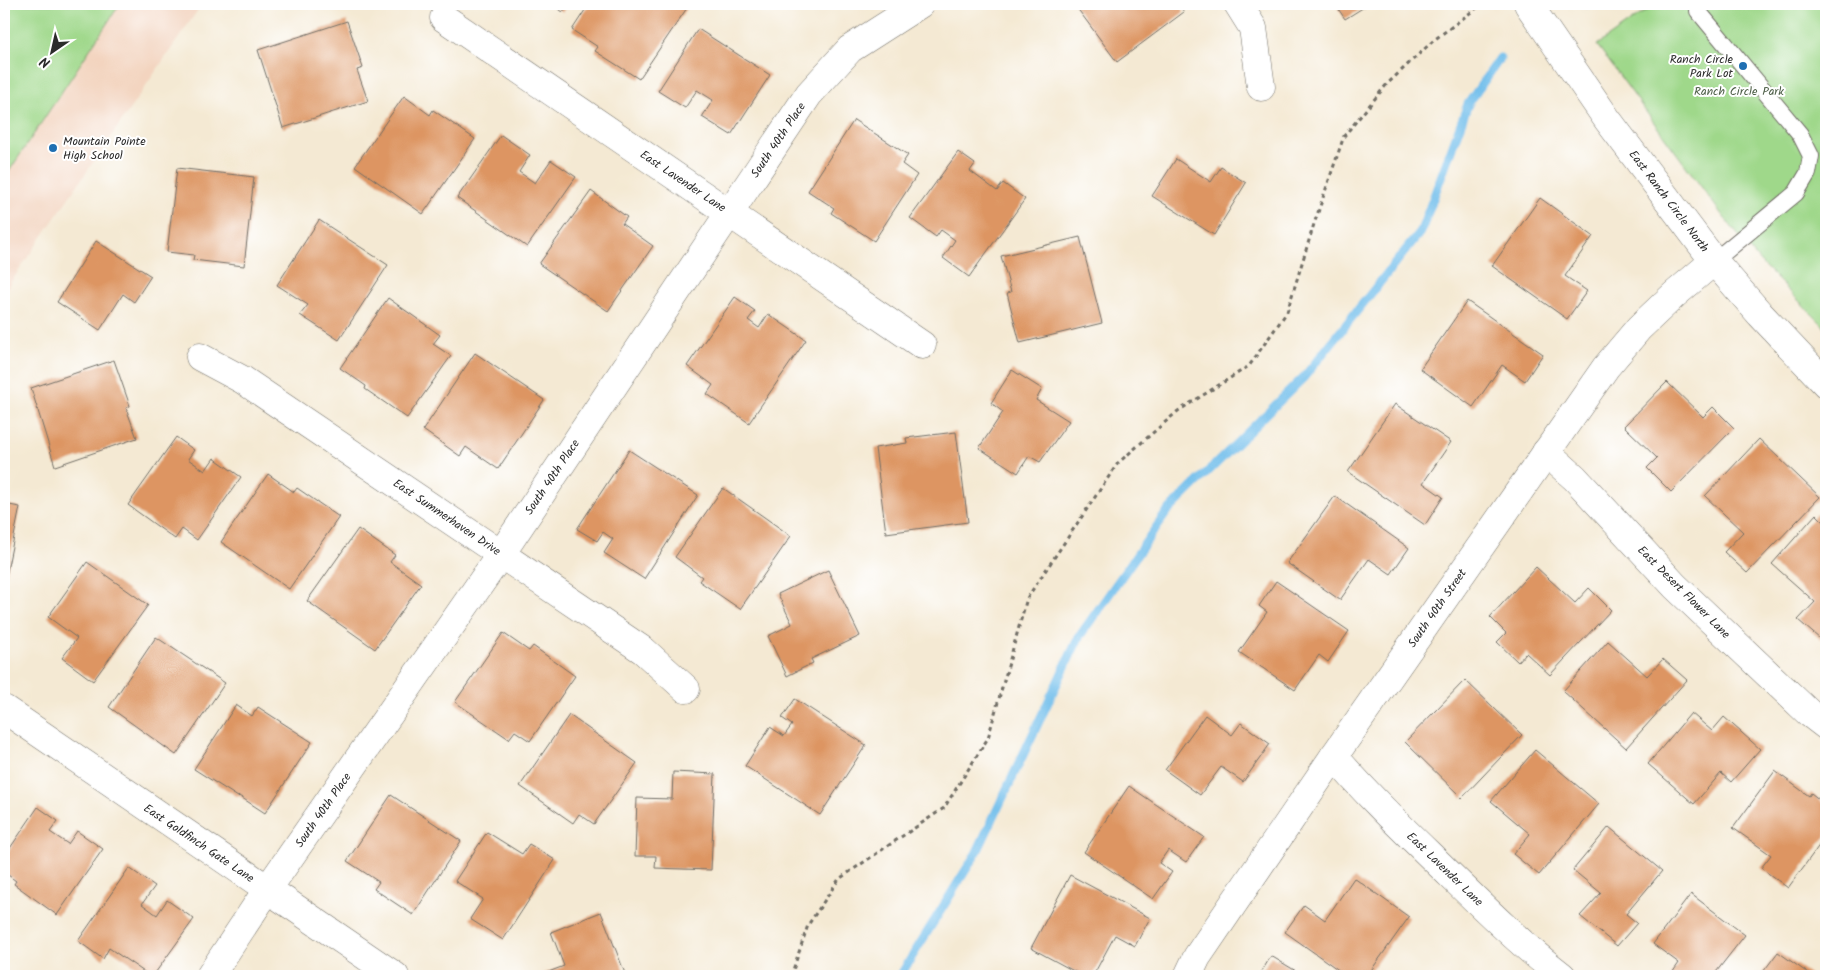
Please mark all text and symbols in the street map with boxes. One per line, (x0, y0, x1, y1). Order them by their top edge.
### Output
north arrow (28, 28, 78, 78)
text: N (35, 50, 55, 74)
place label: Ranch Circle Park Lot (1670, 50, 1734, 83)
marker: Ranch Circle Park Lot (1737, 60, 1749, 72)
park label: Ranch Circle Park (1694, 82, 1784, 101)
street label: South 40th Place (746, 98, 811, 182)
place label: Mountain Pointe High School (63, 132, 146, 165)
marker: Mountain Pointe High School (47, 142, 59, 154)
street label: East Lavender Lane (636, 145, 730, 218)
street label: East Ranch Circle North (1624, 146, 1713, 257)
street label: South 40th Place (520, 435, 585, 519)
street label: East Summerhaven Drive (389, 474, 505, 561)
street label: East Desert Flower Lane (1633, 541, 1735, 644)
street label: South 40th Street (1403, 565, 1472, 652)
street label: South 40th Place (290, 768, 357, 852)
street label: East Goldfinch Gate Lane (140, 799, 258, 888)
street label: East Lavender Lane (1402, 828, 1488, 911)

